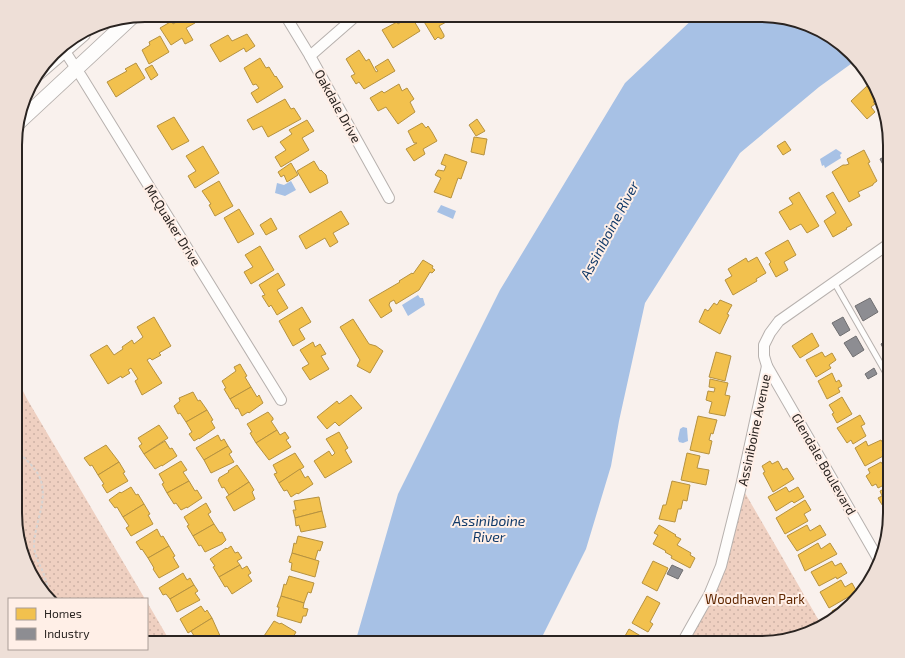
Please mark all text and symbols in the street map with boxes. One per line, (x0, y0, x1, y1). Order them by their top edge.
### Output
street label: Oakdale Drive (311, 66, 365, 146)
water label: Assiniboine River (576, 178, 642, 283)
street label: McQuaker Drive (142, 181, 204, 269)
street label: Assiniboine Avenue (734, 373, 774, 487)
street label: Glendale Boulevard (788, 410, 860, 518)
water label: Assiniboine River (452, 512, 526, 545)
park label: Woodhaven Park (705, 591, 805, 607)
legend (8, 598, 148, 650)
text: Homes (44, 606, 82, 620)
text: Industry (44, 626, 90, 640)

